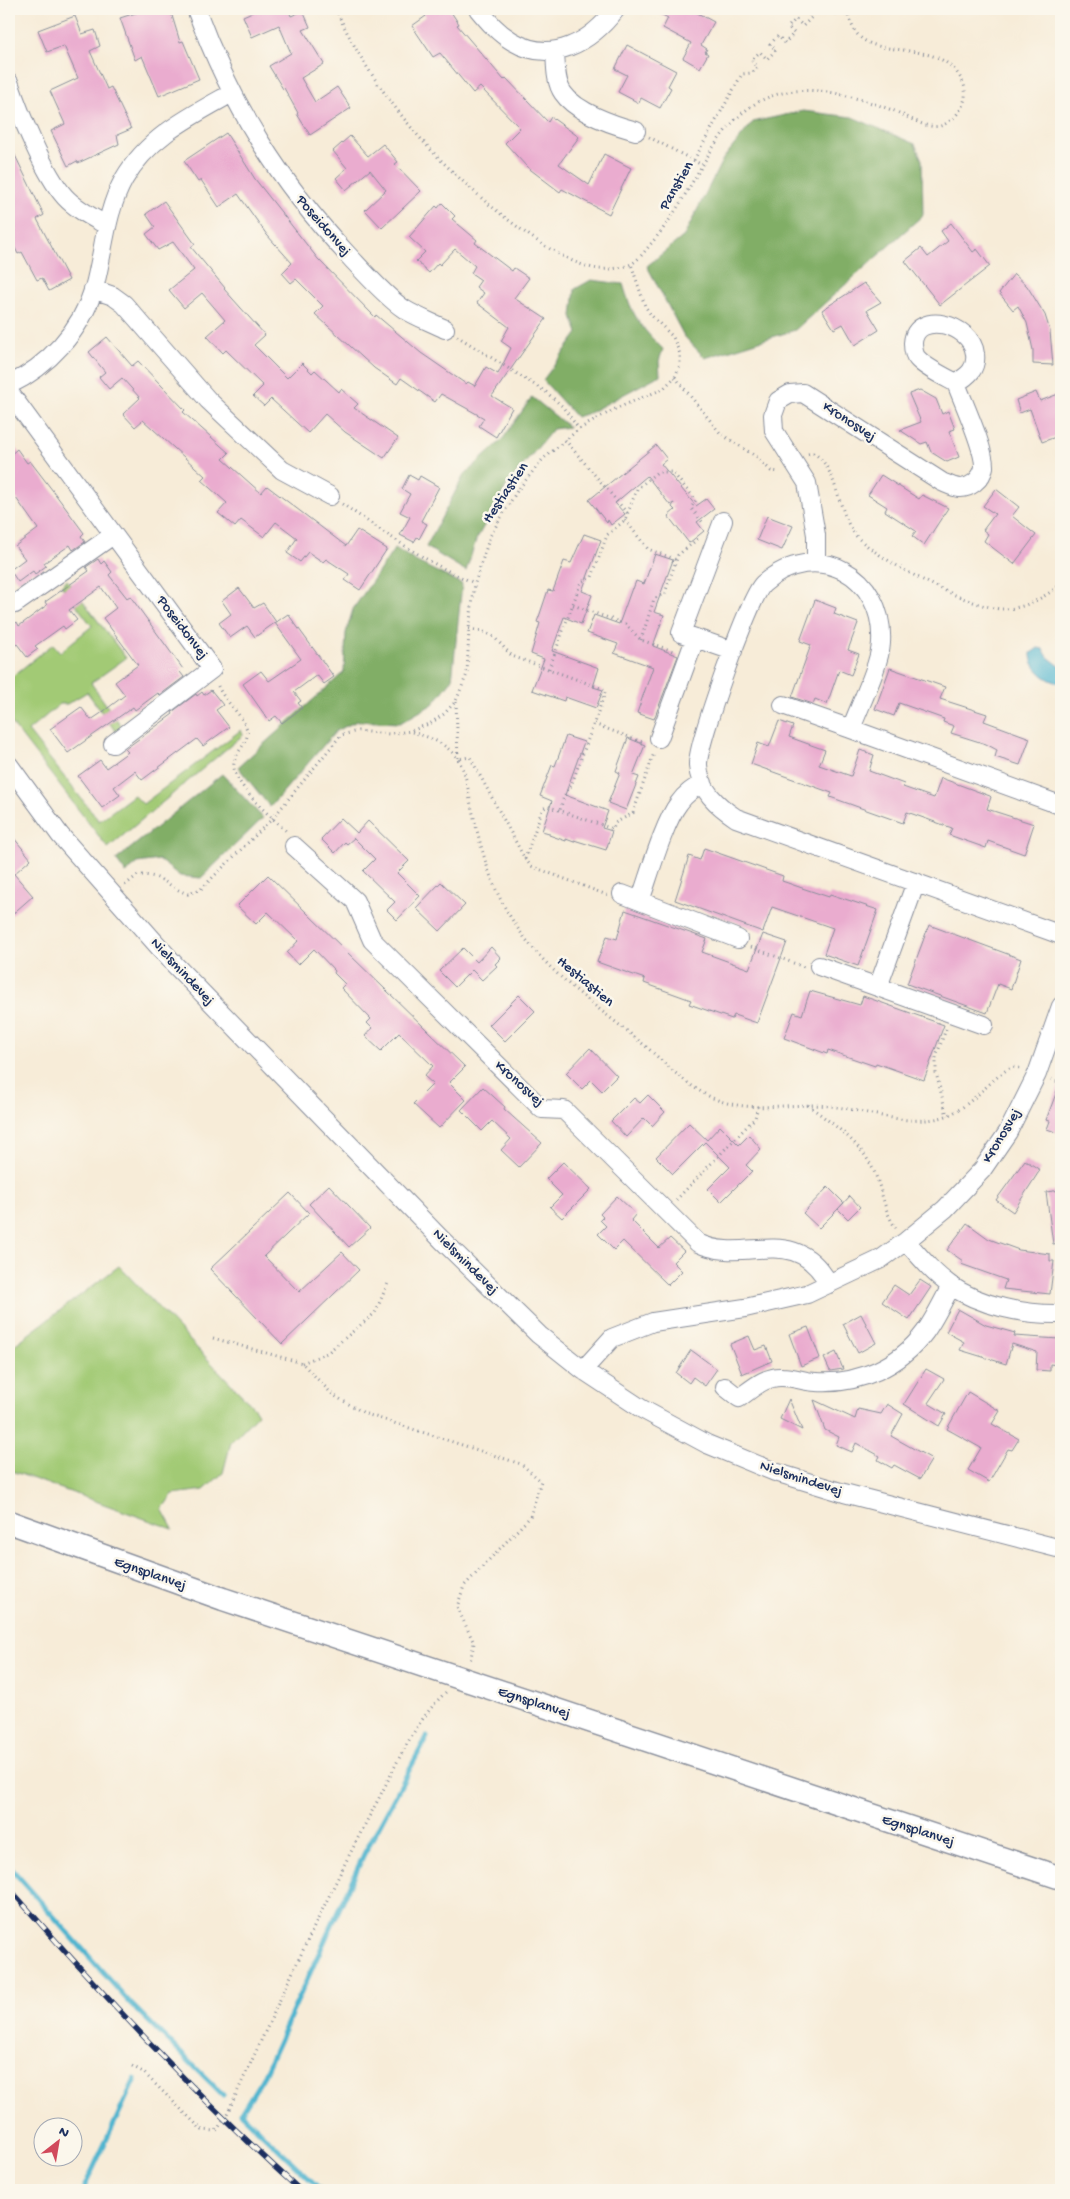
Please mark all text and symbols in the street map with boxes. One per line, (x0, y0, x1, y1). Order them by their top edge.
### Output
street label: Panstien (655, 158, 698, 215)
street label: Poseidonvej (291, 191, 354, 260)
street label: Kronosvej (819, 398, 879, 446)
street label: Hestiastien (479, 459, 533, 527)
street label: Poseidonvej (152, 592, 212, 663)
street label: Nielsmindevej (146, 934, 218, 1010)
street label: Hestiastien (553, 953, 617, 1011)
street label: Kronosvej (490, 1057, 548, 1111)
street label: Kronosvej (979, 1105, 1025, 1167)
street label: Nielsmindevej (428, 1225, 502, 1299)
street label: Nielsmindevej (757, 1457, 845, 1501)
street label: Egnsplanvej (111, 1553, 189, 1595)
street label: Egnsplanvej (495, 1683, 573, 1723)
street label: Egnsplanvej (879, 1811, 957, 1851)
north arrow (32, 2116, 82, 2166)
text: N (55, 2123, 72, 2143)

